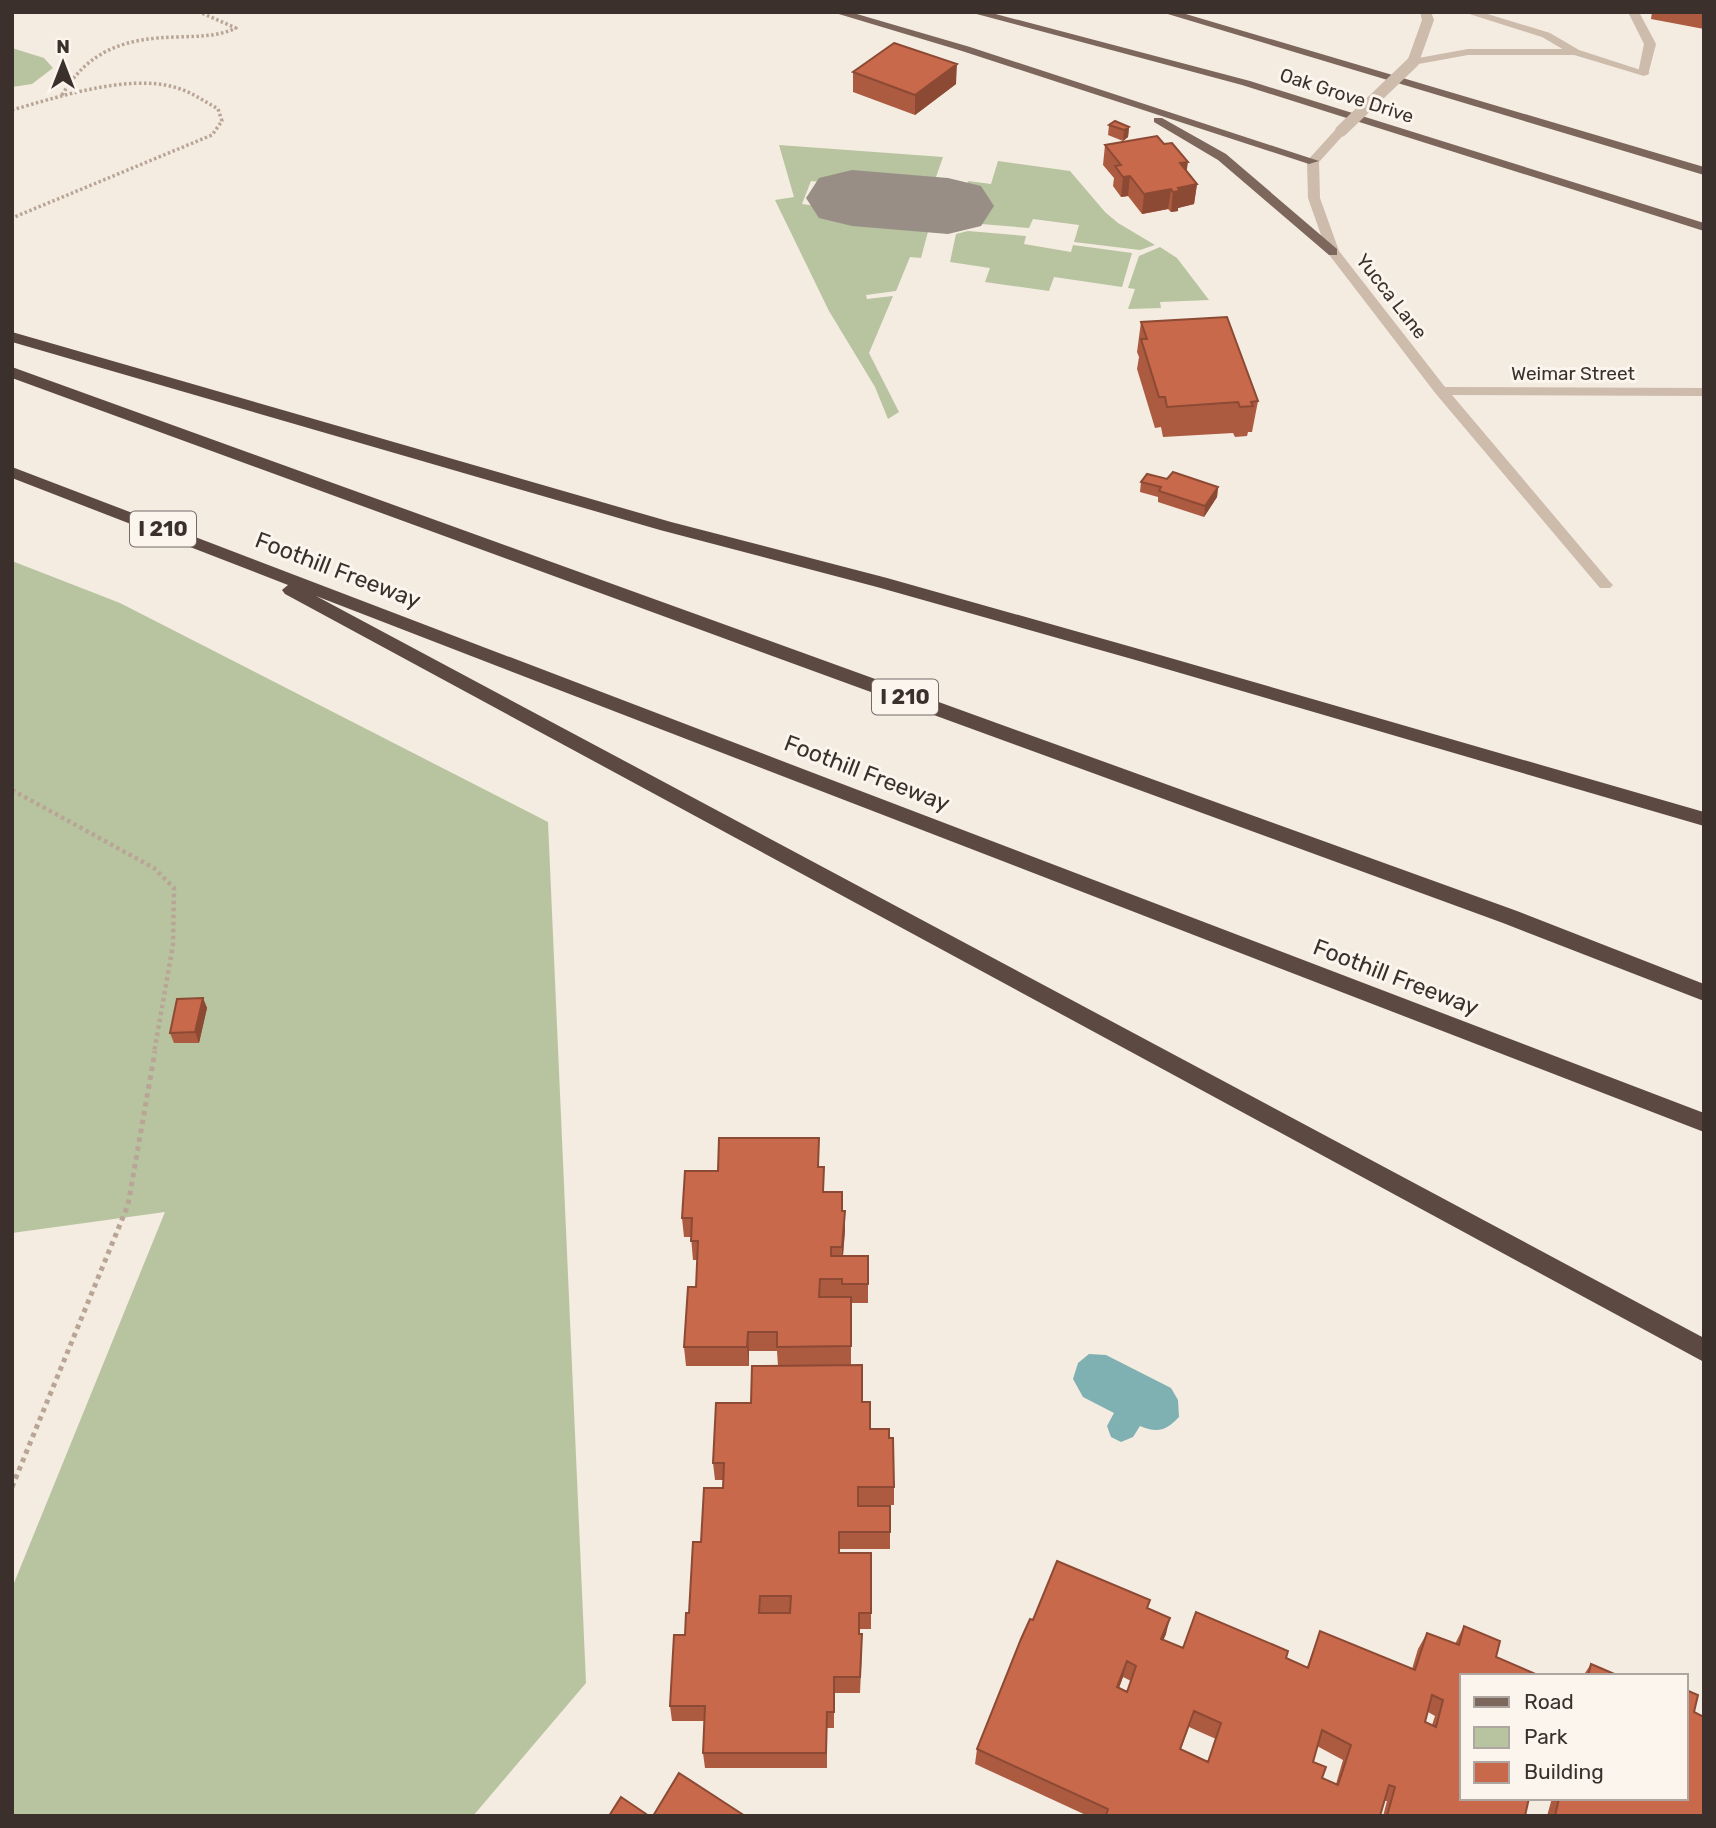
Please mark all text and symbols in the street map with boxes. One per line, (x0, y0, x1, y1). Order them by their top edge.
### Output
north arrow (28, 28, 98, 98)
text: N (56, 35, 70, 58)
street label: Oak Grove Drive (1277, 63, 1417, 128)
street label: Yucca Lane (1351, 249, 1432, 344)
street label: Weimar Street (1511, 362, 1635, 385)
road number: I 210 (130, 512, 196, 546)
street label: Foothill Freeway (251, 526, 425, 615)
road number: I 210 (872, 680, 938, 714)
street label: Foothill Freeway (780, 729, 954, 818)
street label: Foothill Freeway (1309, 933, 1483, 1022)
legend (1460, 1674, 1688, 1800)
text: Road (1524, 1689, 1574, 1714)
text: Park (1524, 1724, 1568, 1749)
text: Building (1524, 1759, 1604, 1784)

